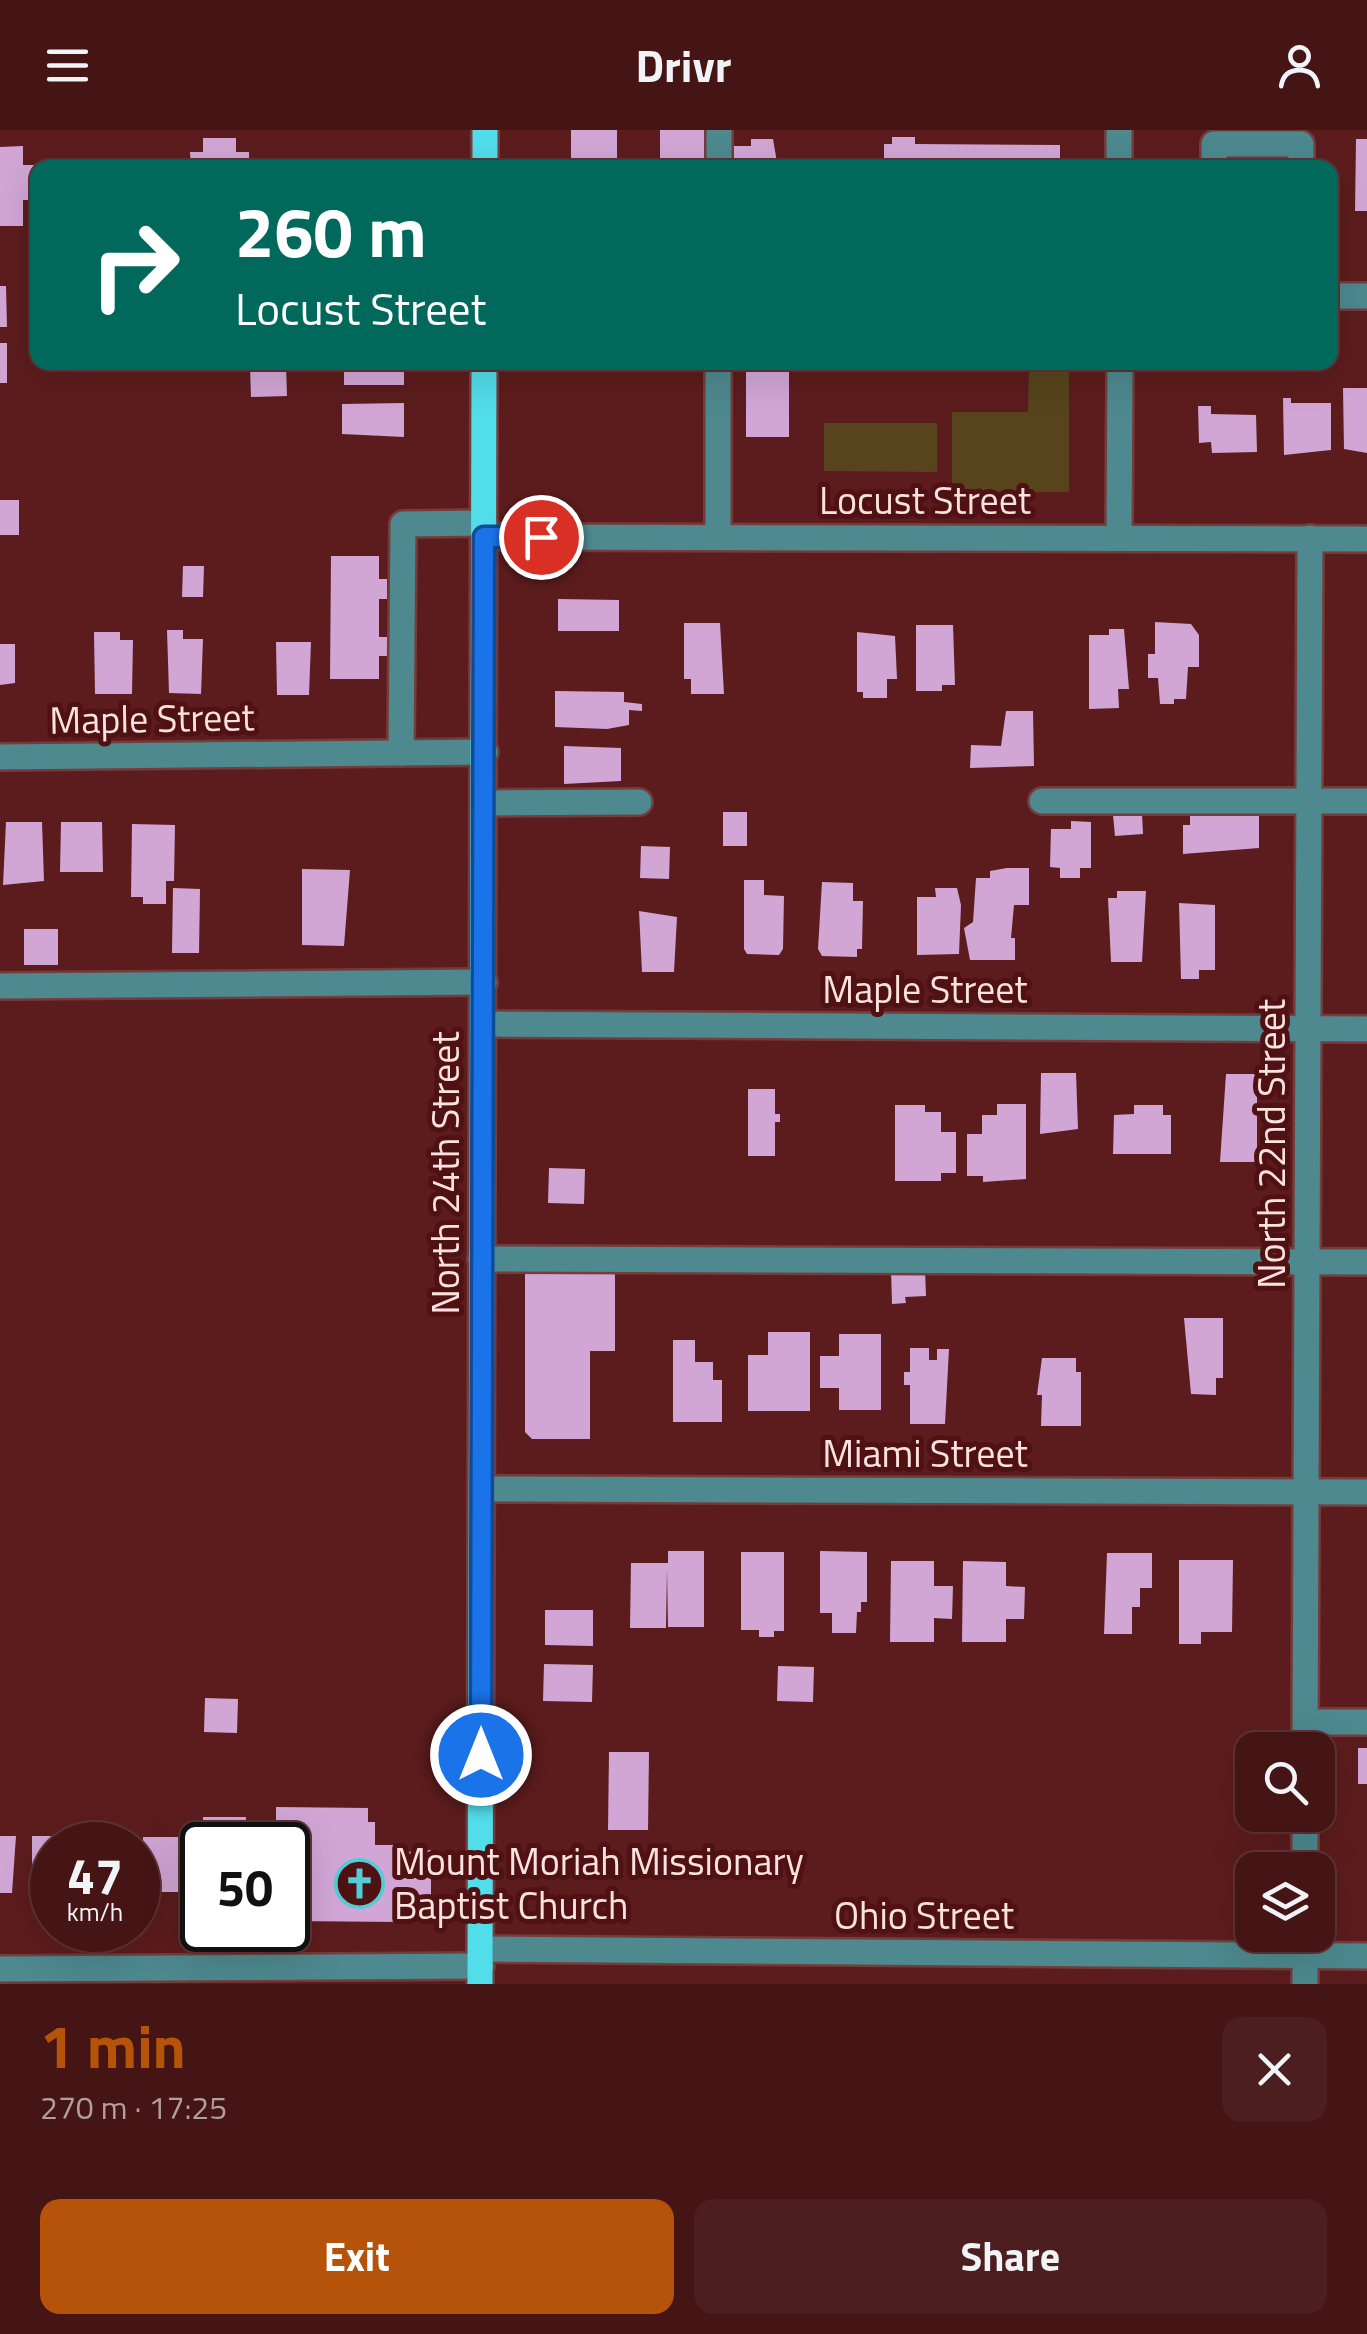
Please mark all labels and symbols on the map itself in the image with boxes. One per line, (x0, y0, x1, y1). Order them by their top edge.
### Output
street label: Locust Street (819, 471, 1031, 529)
pin (499, 495, 584, 580)
street label: Maple Street (49, 687, 255, 749)
street label: Maple Street (822, 960, 1028, 1018)
street label: North 22nd Street (1242, 999, 1300, 1289)
street label: North 24th Street (416, 1031, 474, 1315)
street label: Miami Street (822, 1424, 1028, 1482)
position arrow (429, 1703, 533, 1807)
speed limit sign: 50 (180, 1822, 310, 1952)
place label: Mount Moriah Missionary Baptist Church (394, 1832, 804, 1934)
church icon: Mount Moriah Missionary Baptist Church (333, 1857, 385, 1909)
street label: Ohio Street (834, 1886, 1014, 1944)

